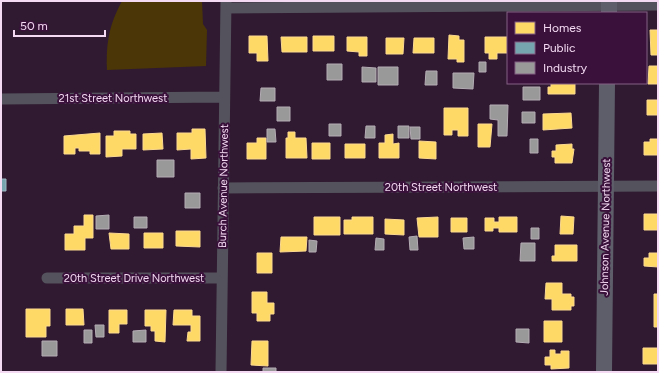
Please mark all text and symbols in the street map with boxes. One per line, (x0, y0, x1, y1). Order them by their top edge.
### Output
scale bar (14, 12, 105, 38)
legend (507, 12, 647, 84)
text: 50 m (20, 19, 48, 33)
text: Homes (543, 21, 582, 35)
text: Public (543, 41, 576, 55)
text: Industry (543, 61, 588, 75)
street label: 21st Street Northwest (59, 92, 167, 105)
street label: Burch Avenue Northwest (216, 124, 231, 248)
street label: Johnson Avenue Northwest (598, 158, 613, 296)
street label: 20th Street Northwest (385, 181, 497, 194)
street label: 20th Street Drive Northwest (64, 272, 204, 285)

